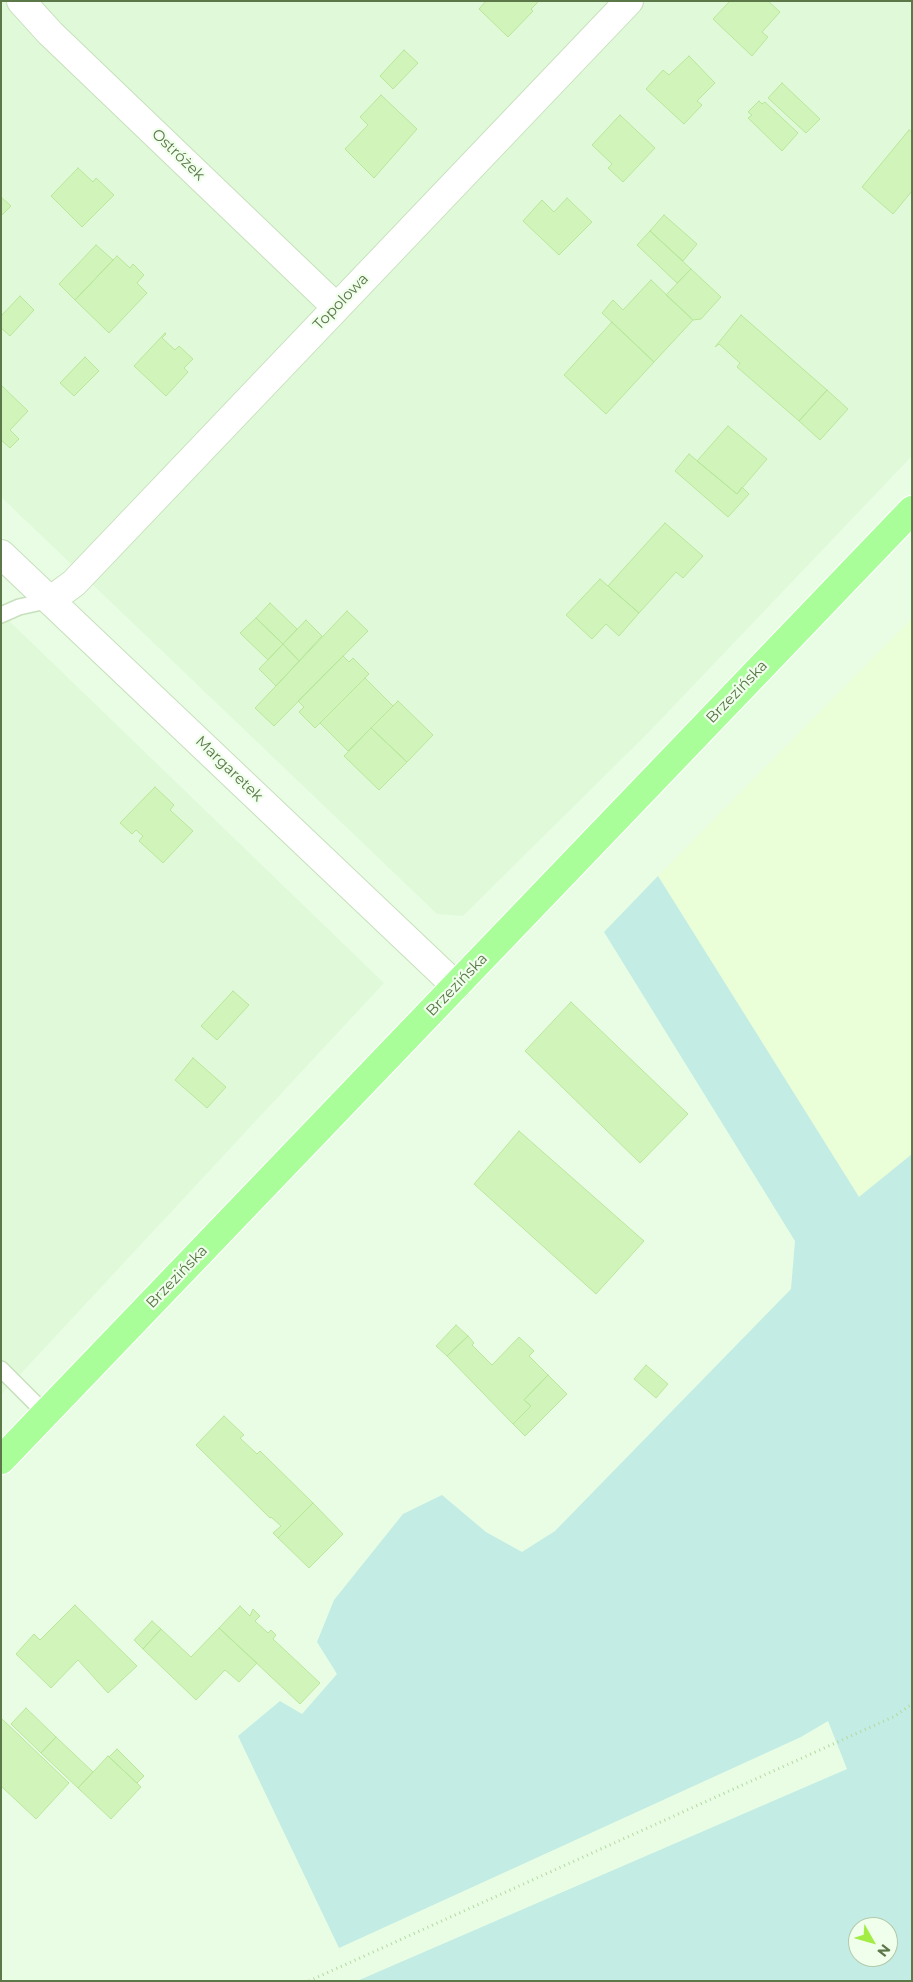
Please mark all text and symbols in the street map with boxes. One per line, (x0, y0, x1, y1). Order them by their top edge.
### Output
street label: Ostróżek (148, 125, 208, 185)
street label: Topolowa (310, 270, 372, 334)
street label: Brzezińska (703, 657, 771, 727)
street label: Margaretek (192, 732, 266, 806)
street label: Brzezińska (423, 950, 491, 1020)
street label: Brzezińska (143, 1242, 211, 1312)
north arrow (848, 1917, 898, 1967)
text: N (873, 1941, 895, 1961)

